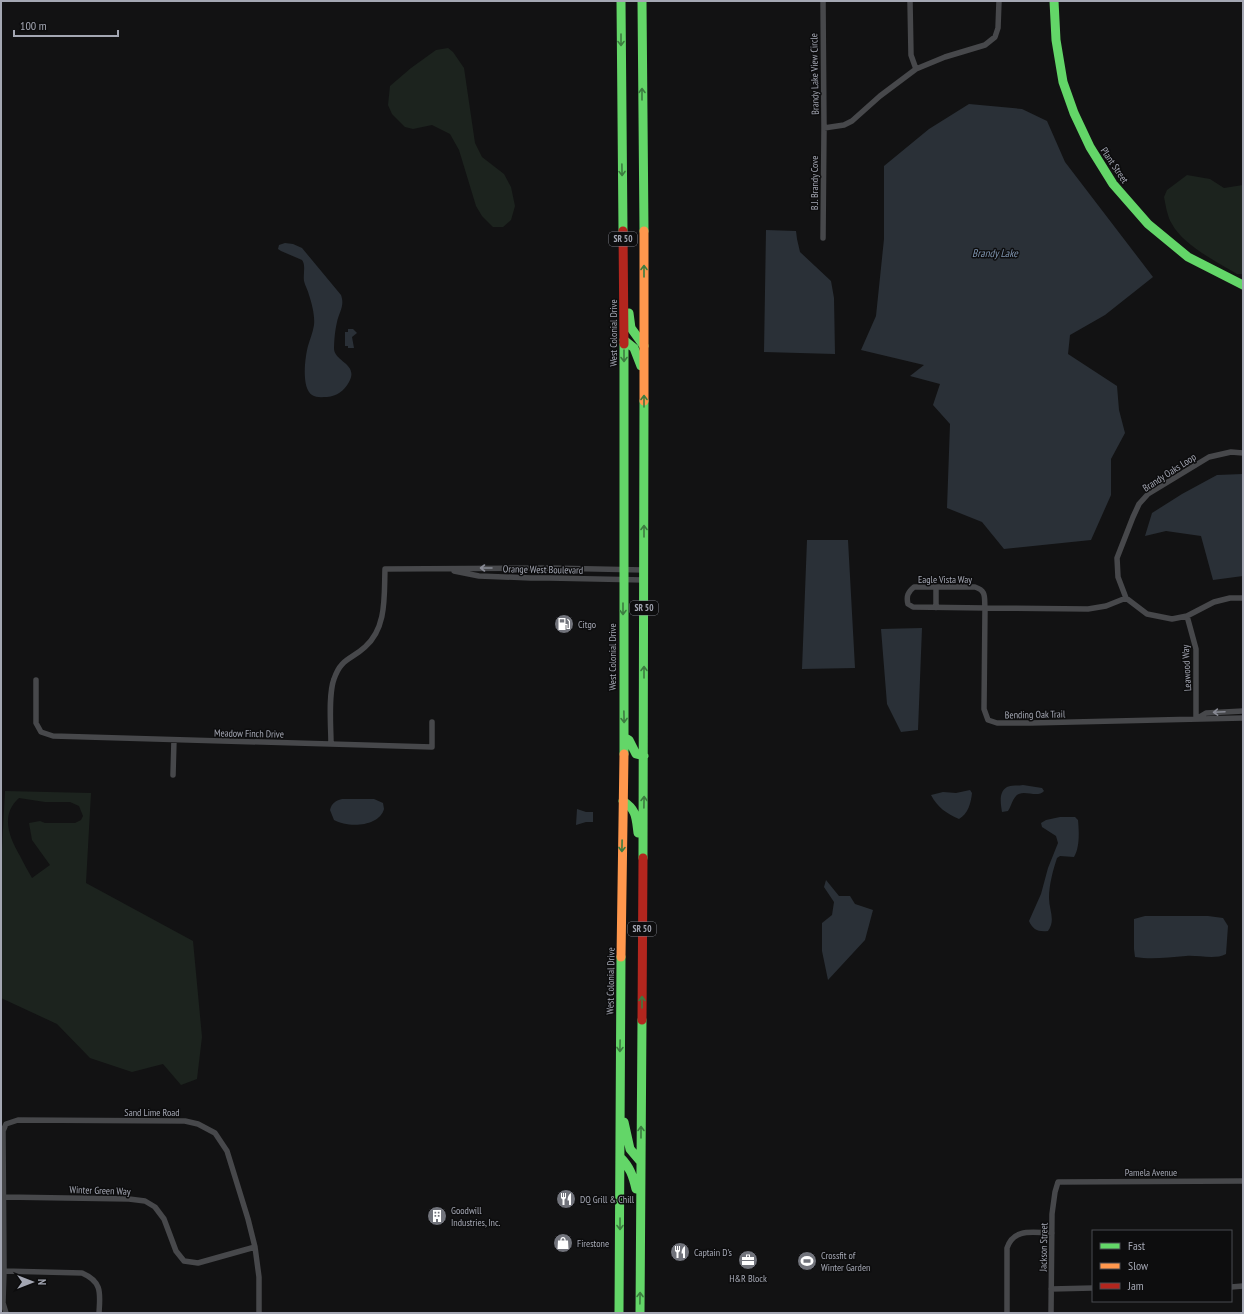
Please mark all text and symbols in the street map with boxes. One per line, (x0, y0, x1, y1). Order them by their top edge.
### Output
scale bar (14, 12, 118, 38)
text: 100 m (20, 18, 47, 33)
one-way arrow (617, 33, 625, 46)
street label: Brandy Lake View Circle (807, 33, 822, 115)
one-way arrow (638, 88, 646, 101)
street label: Plant Street (1098, 145, 1132, 186)
street label: B.J. Brandy Cove (808, 156, 821, 210)
one-way arrow (618, 163, 626, 176)
road number: SR 50 (609, 232, 637, 246)
water label: Brandy Lake (972, 246, 1019, 260)
one-way arrow (640, 265, 648, 278)
street label: West Colonial Drive (607, 299, 620, 367)
one-way arrow (620, 349, 628, 362)
one-way arrow (640, 395, 648, 408)
street label: Brandy Oaks Loop (1140, 450, 1199, 495)
one-way arrow (640, 525, 648, 538)
street label: Orange West Boulevard (503, 562, 583, 577)
one-way arrow (480, 564, 493, 572)
street label: Eagle Vista Way (918, 573, 972, 586)
road number: SR 50 (630, 601, 658, 615)
one-way arrow (619, 602, 627, 615)
fuel station icon: Citgo (553, 613, 575, 635)
place label: Citgo (578, 618, 596, 631)
street label: West Colonial Drive (606, 623, 619, 691)
street label: Leawood Way (1179, 644, 1194, 692)
one-way arrow (640, 666, 648, 679)
street label: Bending Oak Trail (1005, 707, 1066, 722)
one-way arrow (1213, 708, 1226, 716)
one-way arrow (620, 710, 628, 723)
street label: Meadow Finch Drive (214, 726, 284, 741)
one-way arrow (640, 796, 648, 809)
one-way arrow (619, 839, 626, 852)
road number: SR 50 (628, 922, 656, 936)
street label: West Colonial Drive (603, 947, 618, 1015)
one-way arrow (638, 996, 646, 1009)
one-way arrow (616, 1039, 624, 1052)
street label: Sand Lime Road (124, 1106, 180, 1119)
one-way arrow (637, 1126, 645, 1139)
street label: Pamela Avenue (1125, 1166, 1177, 1179)
street label: Winter Green Way (69, 1183, 131, 1198)
restaurant icon: DQ Grill & Chill (555, 1188, 577, 1210)
place label: DQ Grill & Chill (580, 1193, 635, 1206)
place label: Goodwill Industries, Inc. (451, 1204, 501, 1229)
building icon: Goodwill Industries, Inc. (426, 1205, 448, 1227)
one-way arrow (616, 1217, 624, 1230)
street label: Jackson Street (1037, 1222, 1050, 1273)
legend (1092, 1230, 1232, 1302)
shop icon: Firestone (552, 1232, 574, 1254)
place label: Firestone (577, 1237, 609, 1250)
text: Fast (1128, 1238, 1146, 1253)
restaurant icon: Captain D's (669, 1241, 691, 1263)
place label: Captain D's (694, 1246, 732, 1259)
office icon: H&R Block (737, 1249, 759, 1271)
place label: Crossfit of Winter Garden (821, 1249, 870, 1274)
sports icon: Crossfit of Winter Garden (796, 1250, 818, 1272)
text: Slow (1128, 1258, 1149, 1273)
north arrow (12, 1262, 52, 1302)
place label: H&R Block (729, 1272, 767, 1285)
text: Jam (1127, 1278, 1144, 1293)
text: N (35, 1279, 49, 1285)
one-way arrow (636, 1292, 644, 1305)

